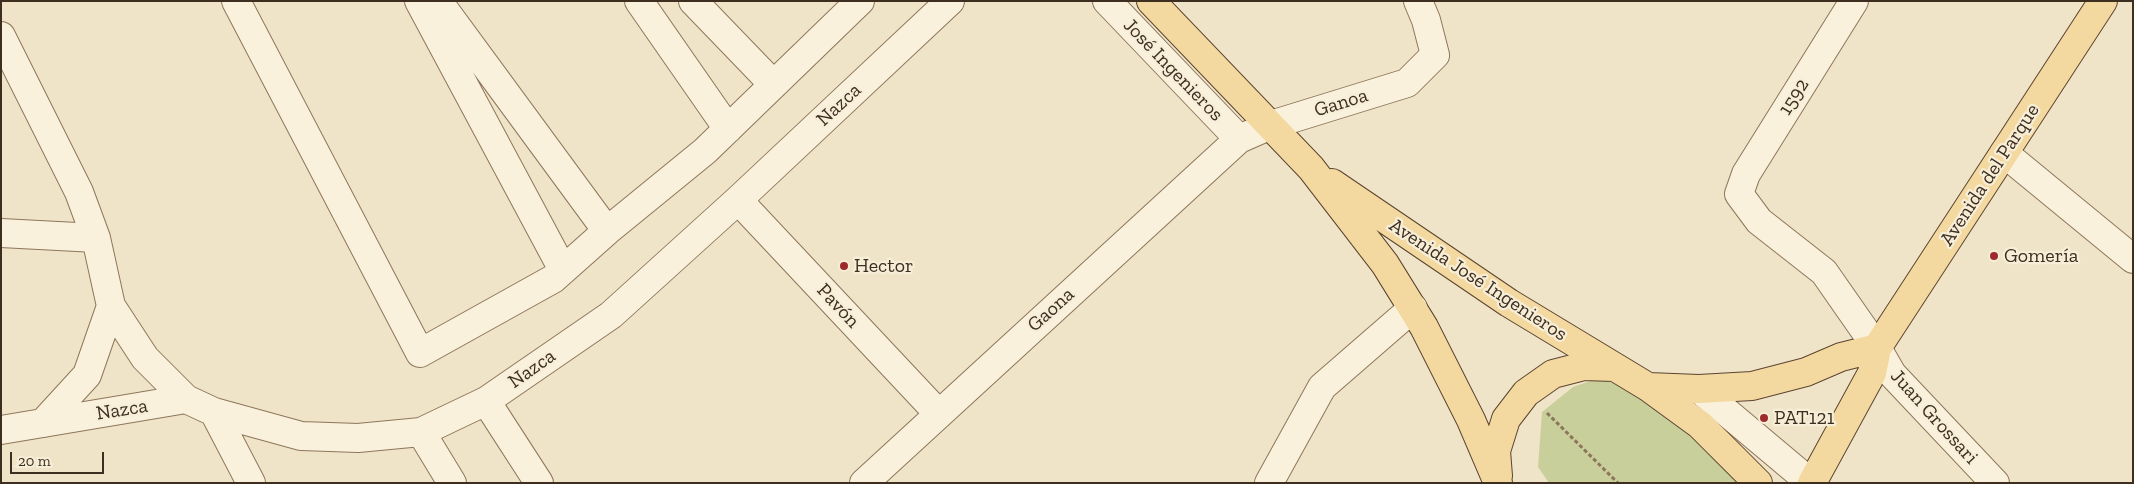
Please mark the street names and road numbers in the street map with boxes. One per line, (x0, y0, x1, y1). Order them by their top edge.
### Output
street label: José Ingenieros (1118, 14, 1228, 126)
street label: 1592 (1774, 74, 1814, 120)
street label: Nazca (812, 78, 866, 132)
street label: Ganoa (1311, 84, 1371, 122)
street label: Avenida del Parque (1935, 99, 2045, 251)
street label: Avenida José Ingenieros (1385, 214, 1571, 346)
street label: Pavón (811, 279, 865, 333)
street label: Gaona (1023, 283, 1079, 337)
street label: Nazca (504, 344, 560, 394)
street label: Juan Grossari (1885, 365, 1983, 469)
street label: Nazca (94, 394, 150, 426)

